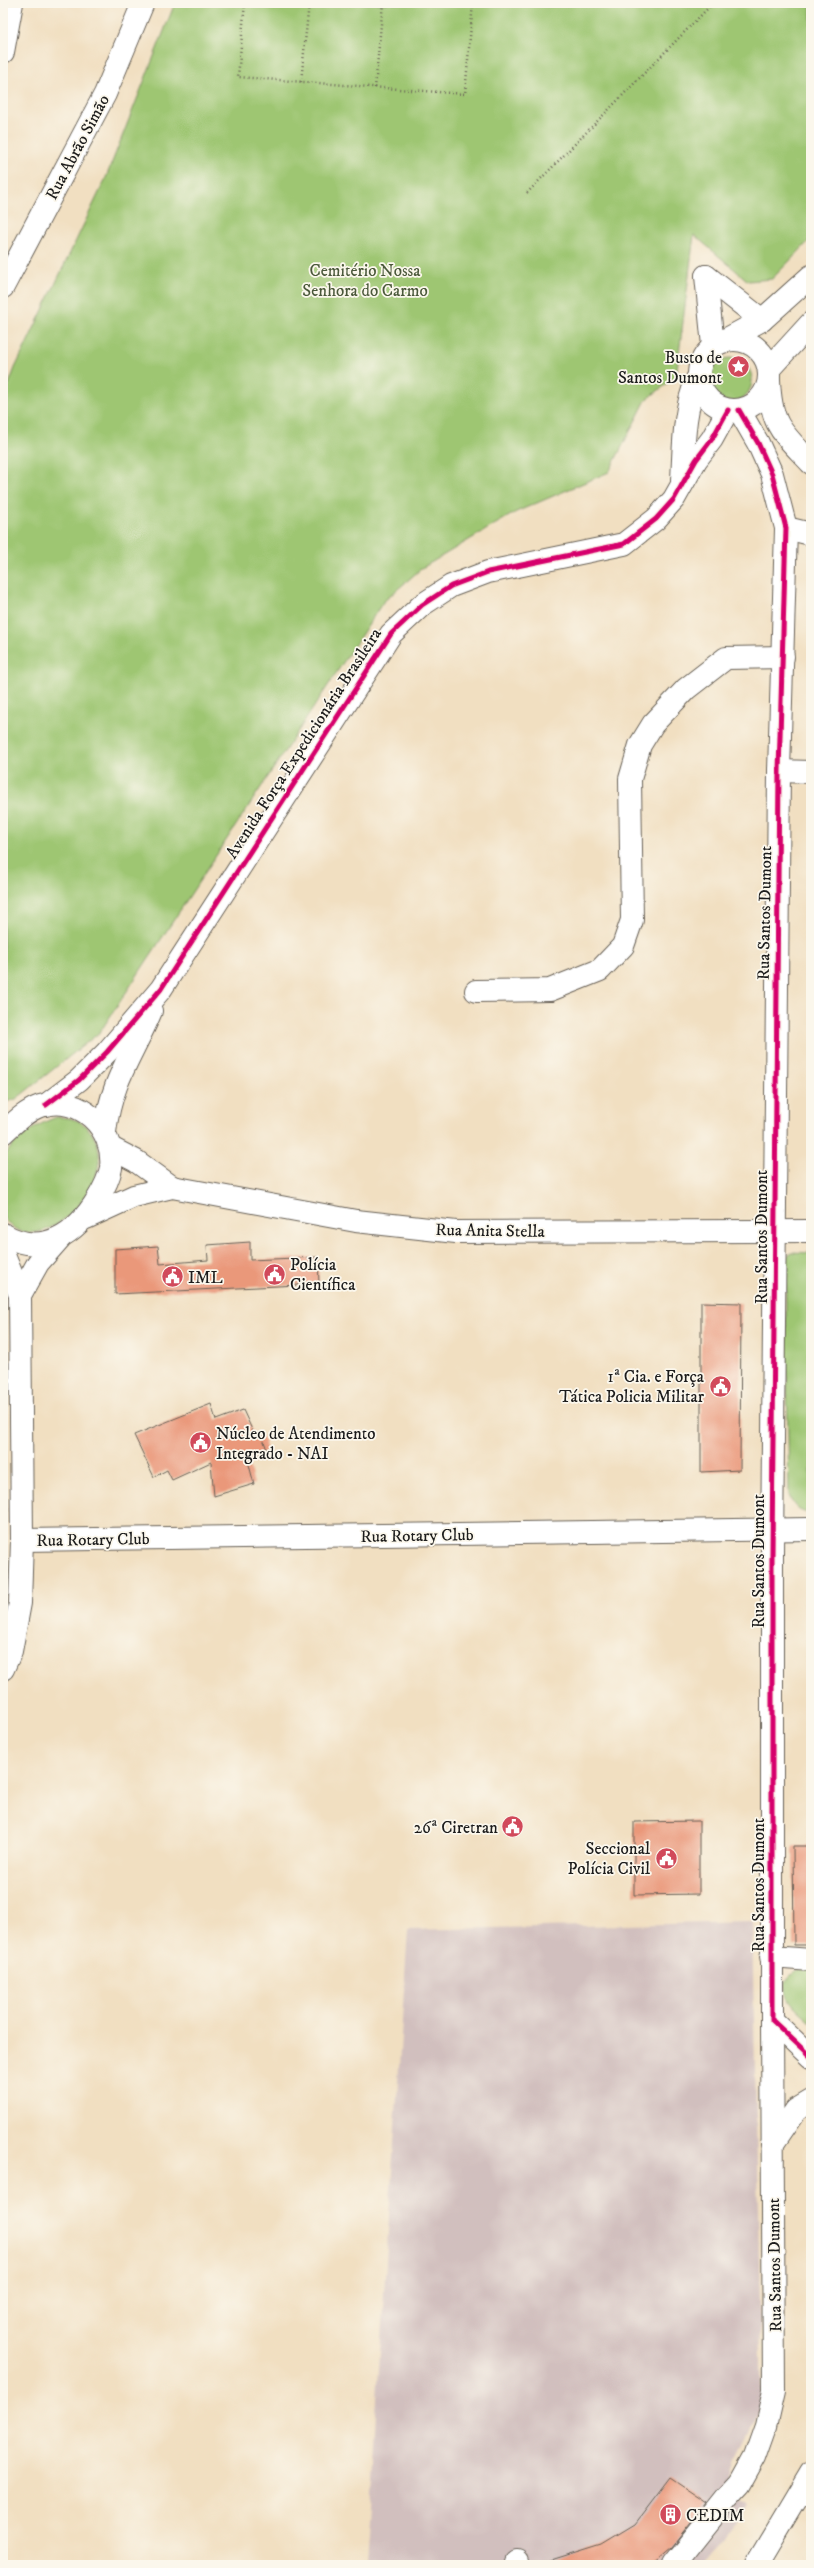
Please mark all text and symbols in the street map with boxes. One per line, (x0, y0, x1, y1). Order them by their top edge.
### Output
street label: Rua Abrão Simão (41, 91, 115, 204)
park label: Cemitério Nossa Senhora do Carmo (302, 260, 428, 302)
place label: Busto de Santos Dumont (618, 347, 723, 389)
place icon: Busto de Santos Dumont (725, 354, 751, 380)
street label: Avenida Força Expedicionária Brasileira (221, 623, 387, 863)
street label: Rua Santos Dumont (753, 845, 777, 980)
street label: Rua Santos Dumont (751, 1169, 773, 1304)
street label: Rua Anita Stella (435, 1219, 546, 1243)
place label: Polícia Científica (290, 1254, 356, 1296)
public building icon: Polícia Científica (262, 1261, 288, 1287)
public building icon: IML (160, 1264, 186, 1290)
place label: IML (188, 1267, 223, 1289)
place label: 1ª Cia. e Força Tática Policia Militar (559, 1366, 705, 1408)
public building icon: 1ª Cia. e Força Tática Policia Militar (707, 1373, 733, 1399)
place label: Núcleo de Atendimento Integrado - NAI (216, 1423, 376, 1465)
public building icon: Núcleo de Atendimento Integrado - NAI (188, 1430, 214, 1456)
street label: Rua Santos Dumont (748, 1493, 770, 1628)
street label: Rua Rotary Club (360, 1524, 474, 1548)
street label: Rua Rotary Club (36, 1528, 150, 1552)
public building icon: 26ª Ciretran (500, 1814, 526, 1840)
place label: 26ª Ciretran (414, 1817, 498, 1839)
street label: Rua Santos Dumont (748, 1817, 770, 1952)
place label: Seccional Polícia Civil (568, 1838, 650, 1880)
public building icon: Seccional Polícia Civil (653, 1845, 679, 1871)
street label: Rua Santos Dumont (763, 2197, 787, 2332)
building icon: CEDIM (658, 2502, 684, 2528)
place label: CEDIM (686, 2505, 744, 2527)

